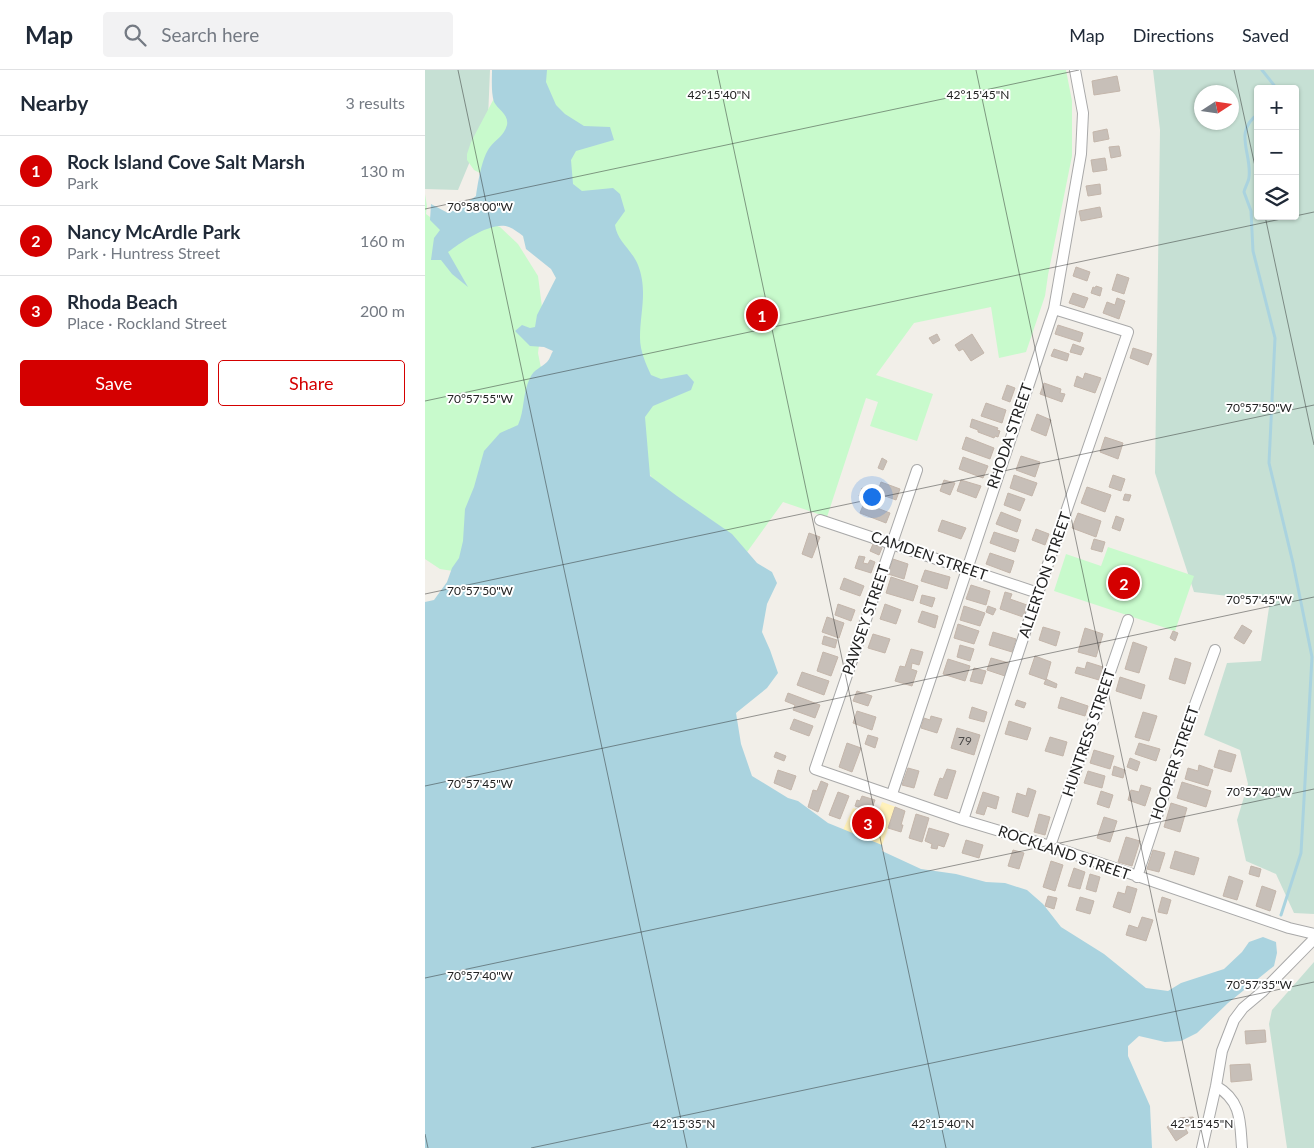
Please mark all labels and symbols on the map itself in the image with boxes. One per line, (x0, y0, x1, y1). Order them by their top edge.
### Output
north arrow (1194, 85, 1239, 130)
text: 42°15'40"N (688, 87, 750, 102)
text: 42°15'45"N (947, 87, 1009, 102)
text: 70°58'00"W (447, 199, 514, 214)
pin: 1 (746, 296, 778, 334)
street label: RHODA STREET (983, 381, 1036, 491)
text: 70°57'55"W (447, 391, 514, 406)
text: 70°57'50"W (1226, 400, 1293, 415)
your location (859, 484, 885, 510)
street label: ALLERTON STREET (1014, 509, 1074, 640)
street label: CAMDEN STREET (869, 527, 990, 583)
street label: PAWSEY STREET (838, 562, 892, 677)
pin: 2 (1108, 564, 1140, 602)
text: 70°57'50"W (447, 583, 514, 598)
text: 70°57'45"W (1226, 592, 1293, 607)
street label: HUNTRESS STREET (1058, 666, 1118, 799)
street label: HOOPER STREET (1146, 703, 1202, 822)
house number: 79 (958, 733, 972, 748)
text: 70°57'45"W (447, 776, 514, 791)
text: 70°57'40"W (1226, 784, 1293, 799)
pin: 3 (852, 804, 884, 842)
street label: ROCKLAND STREET (996, 821, 1133, 883)
text: 70°57'40"W (447, 968, 514, 983)
text: 70°57'35"W (1226, 977, 1293, 992)
text: 42°15'35"N (653, 1116, 715, 1131)
text: 42°15'40"N (912, 1116, 974, 1131)
text: 42°15'45"N (1171, 1116, 1233, 1131)

